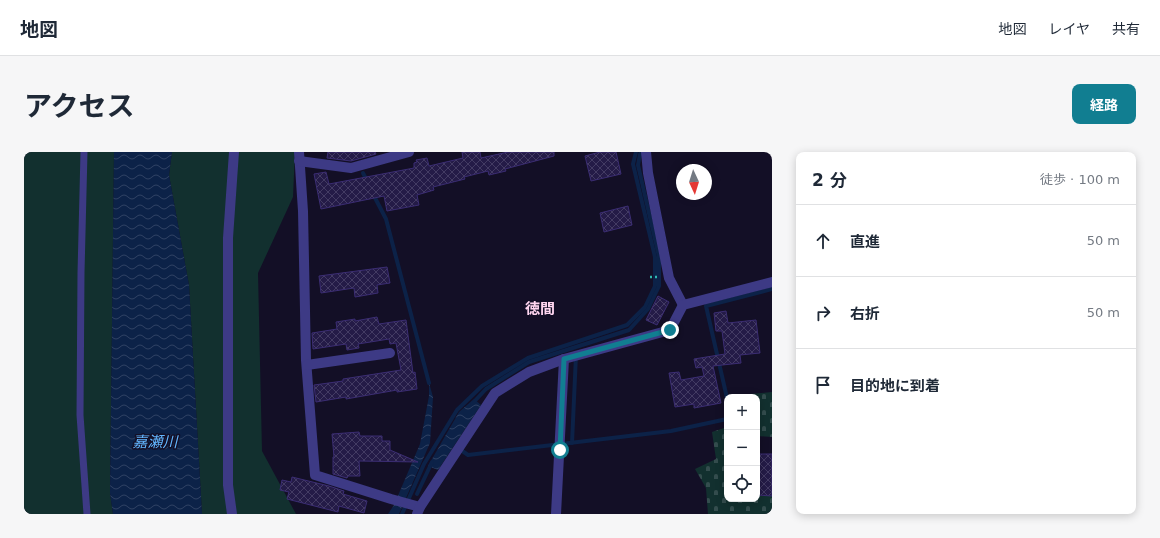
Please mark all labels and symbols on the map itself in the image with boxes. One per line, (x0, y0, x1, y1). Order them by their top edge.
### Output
north arrow (676, 164, 712, 200)
district label: 徳間 (525, 300, 555, 318)
route end (661, 321, 679, 339)
water label: 嘉瀬川 (132, 433, 179, 451)
route start (551, 441, 569, 459)

